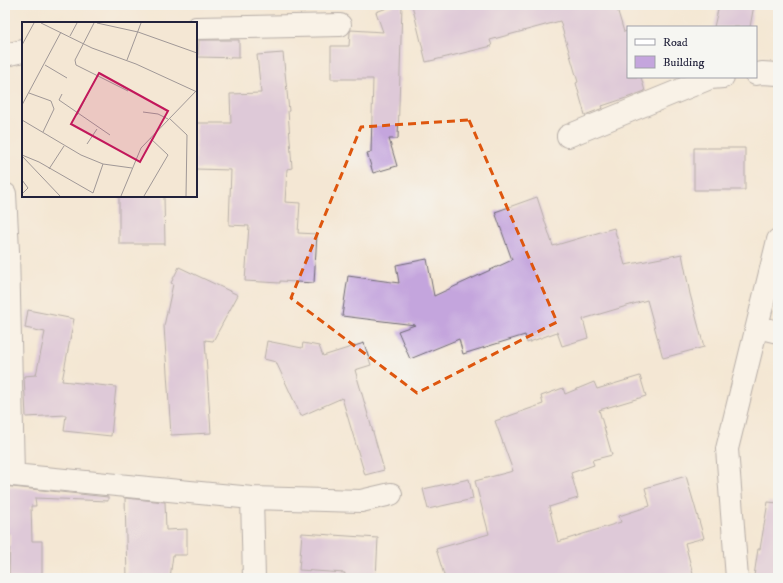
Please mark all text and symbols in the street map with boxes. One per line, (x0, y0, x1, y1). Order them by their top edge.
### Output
inset map (22, 22, 197, 197)
legend (627, 26, 757, 78)
text: Road (663, 35, 688, 50)
text: Building (663, 55, 704, 70)

